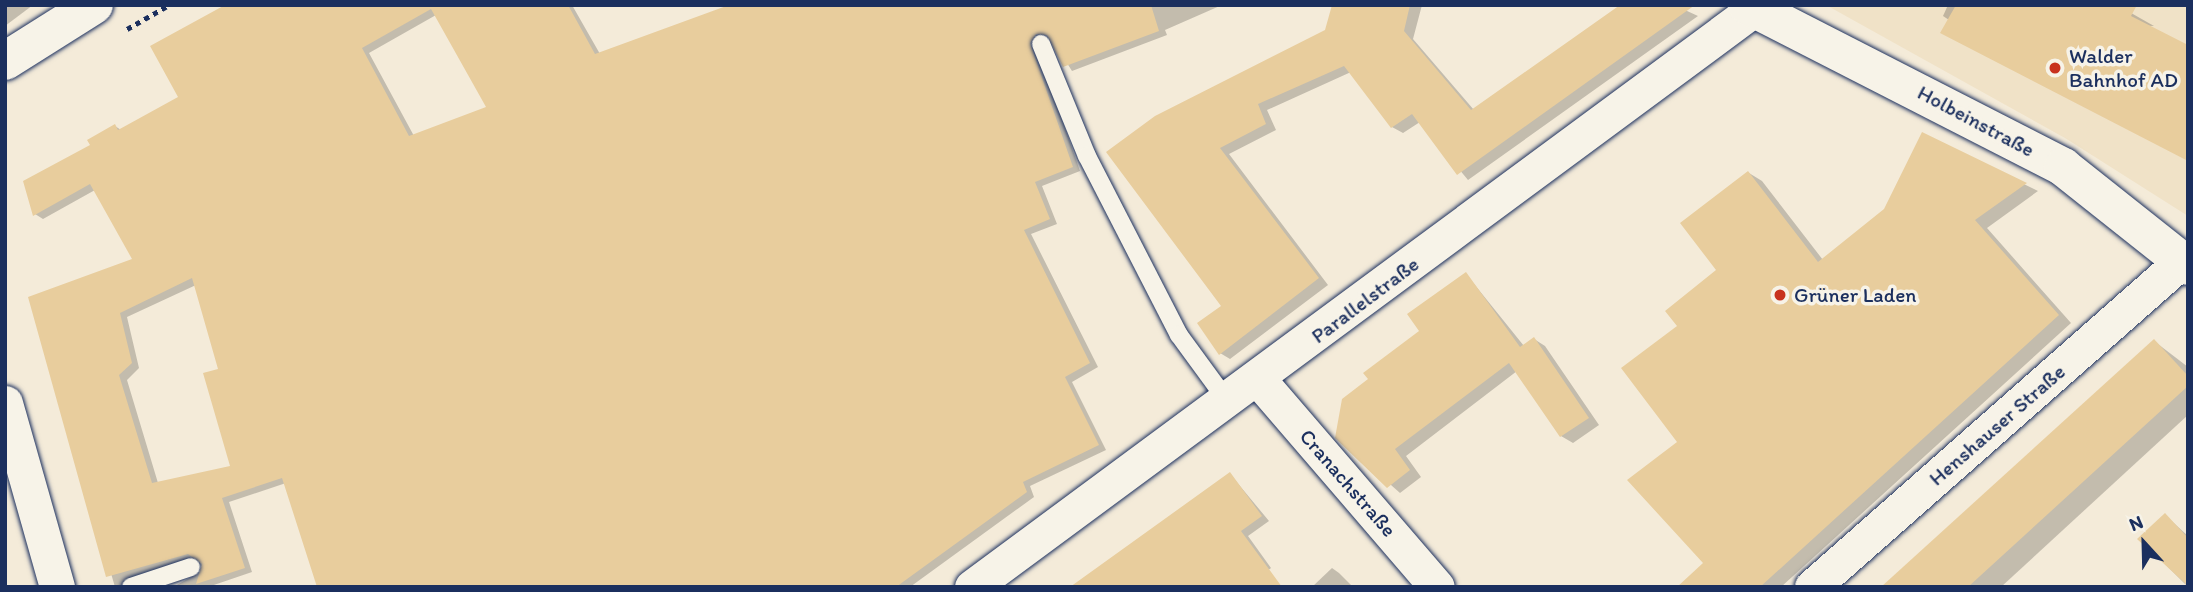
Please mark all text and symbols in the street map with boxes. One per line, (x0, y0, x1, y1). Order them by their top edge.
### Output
place label: Walder Bahnhof AD (2069, 43, 2178, 93)
marker: Walder Bahnhof AD (2047, 60, 2063, 76)
street label: Holbeinstraße (1913, 80, 2039, 162)
street label: Parallelstraße (1306, 251, 1424, 349)
place label: Grüner Laden (1794, 282, 1917, 308)
marker: Grüner Laden (1772, 287, 1788, 303)
street label: Henshauser Straße (1924, 359, 2070, 491)
street label: Cranachstraße (1294, 424, 1402, 542)
north arrow (2109, 508, 2179, 578)
text: N (2126, 510, 2146, 536)

